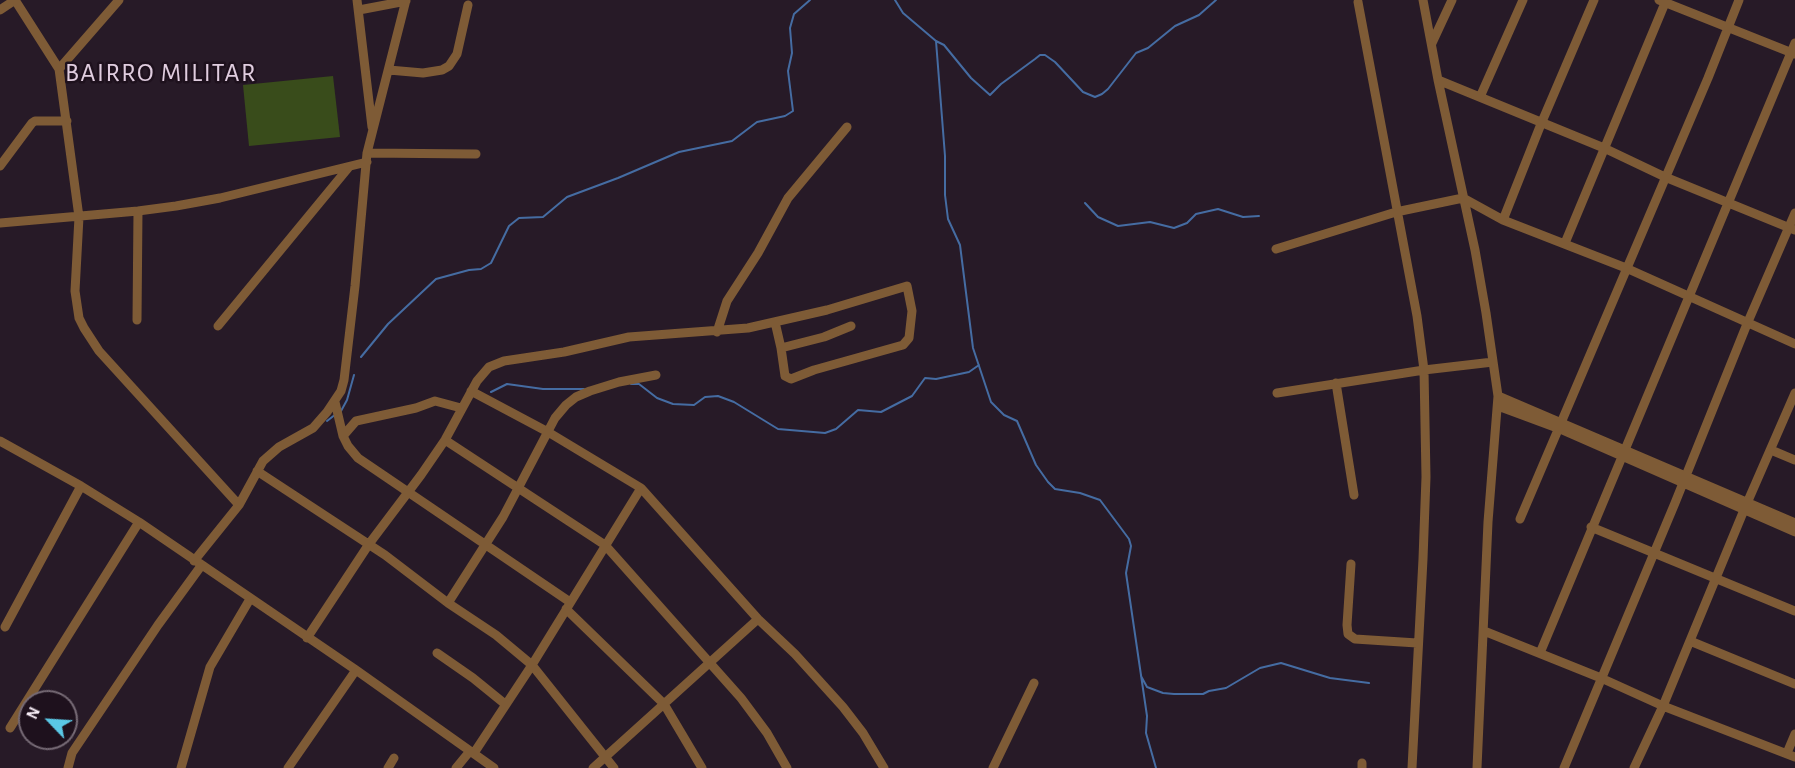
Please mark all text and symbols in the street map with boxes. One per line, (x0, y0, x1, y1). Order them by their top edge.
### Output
district label: BAIRRO MILITAR (65, 57, 257, 89)
north arrow (18, 690, 78, 750)
text: N (24, 705, 43, 722)

